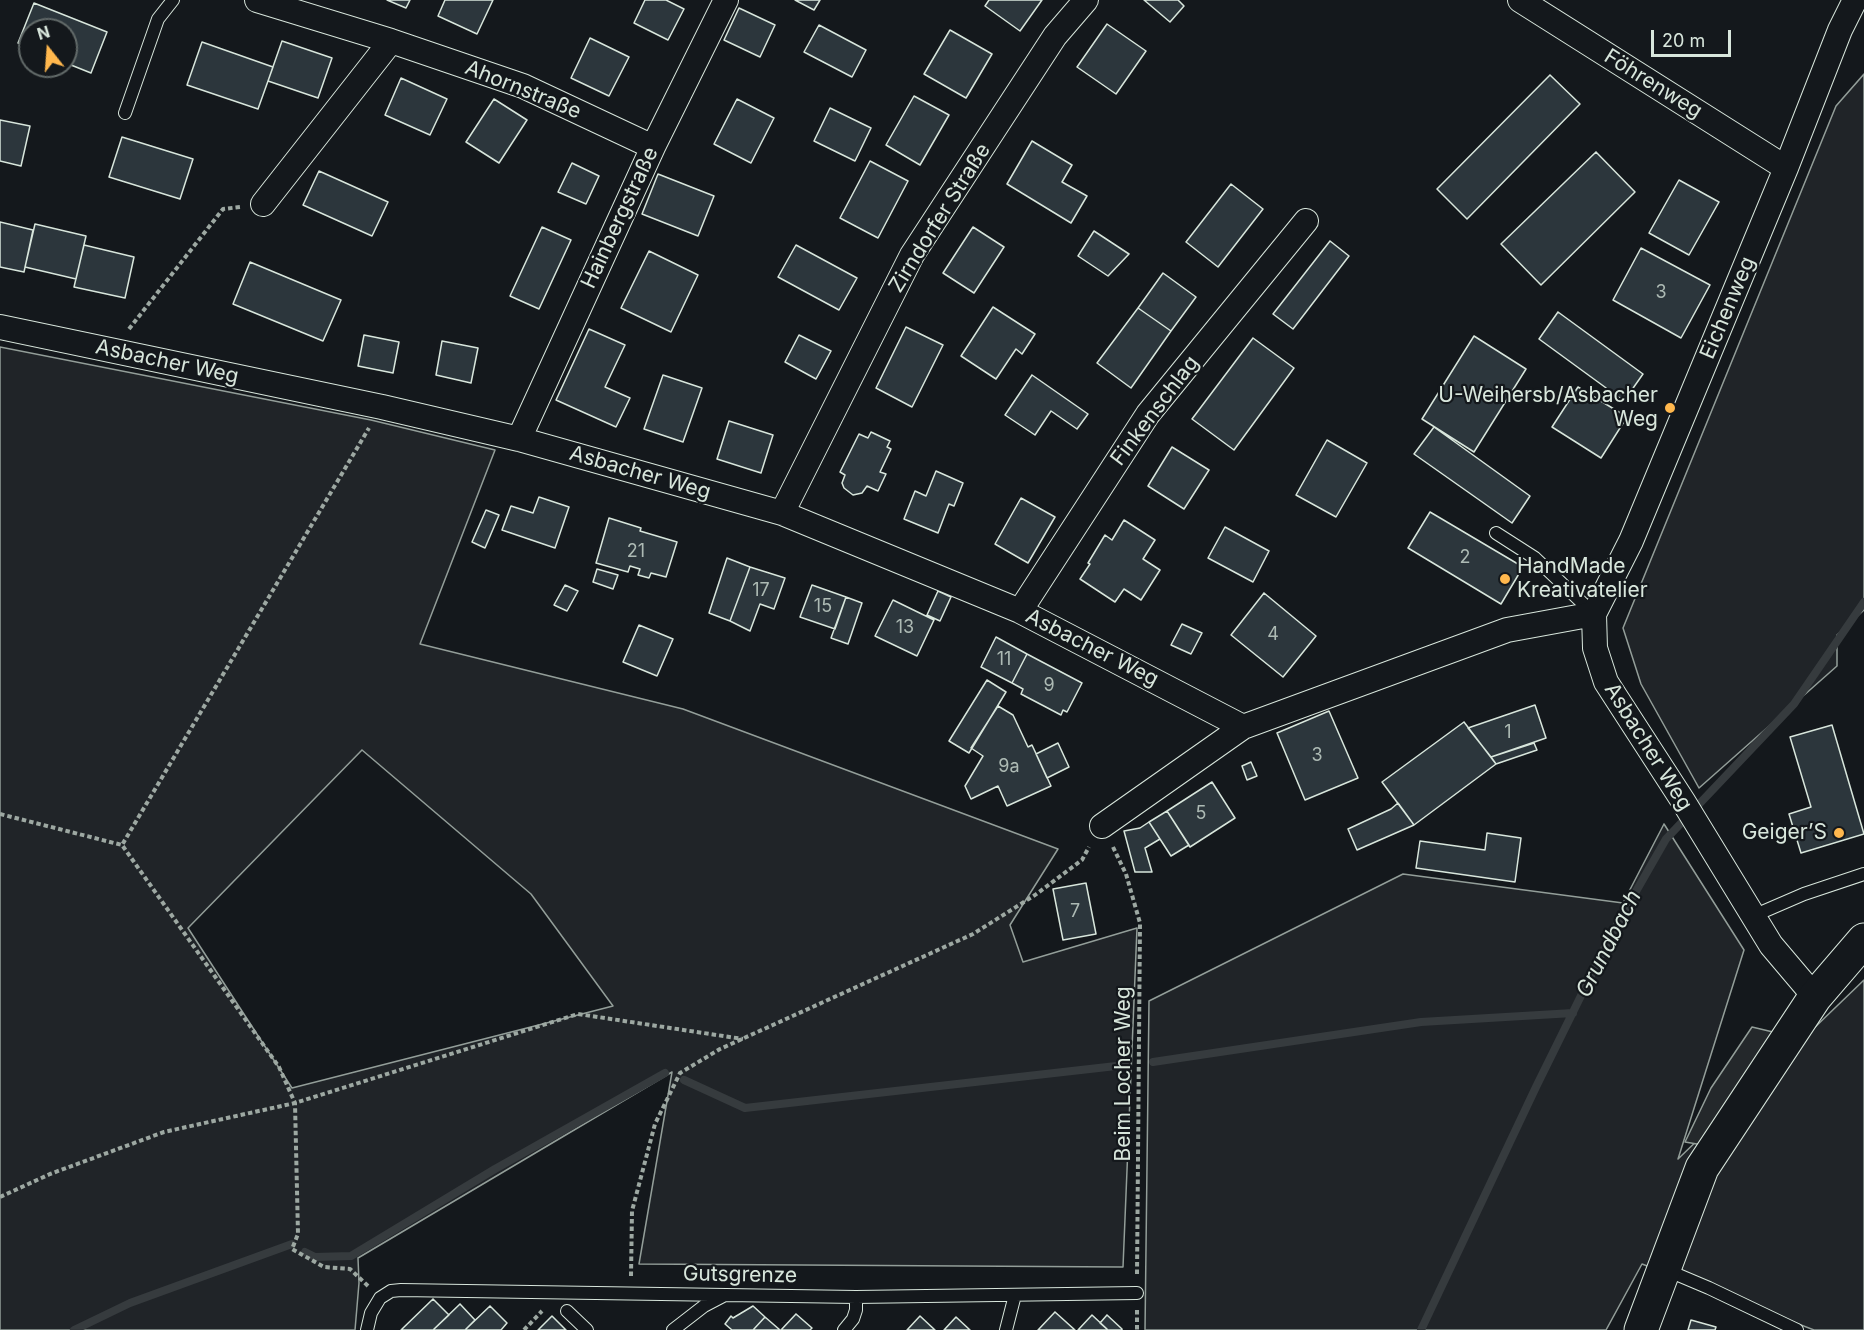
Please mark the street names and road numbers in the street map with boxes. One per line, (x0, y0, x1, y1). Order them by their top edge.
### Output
street label: Föhrenweg (1599, 44, 1707, 124)
street label: Ahornstraße (461, 55, 585, 125)
street label: Zirndorfer Straße (884, 139, 996, 297)
street label: Hainbergstraße (576, 143, 664, 293)
street label: Eichenweg (1695, 253, 1761, 363)
street label: Asbacher Weg (93, 335, 241, 389)
street label: Finkenschlag (1106, 351, 1204, 471)
street label: Asbacher Weg (567, 441, 713, 505)
street label: Asbacher Weg (1021, 604, 1163, 692)
street label: Asbacher Weg (1599, 679, 1697, 815)
street label: Beim Locher Weg (1111, 986, 1137, 1162)
street label: Gutsgrenze (683, 1261, 797, 1289)

